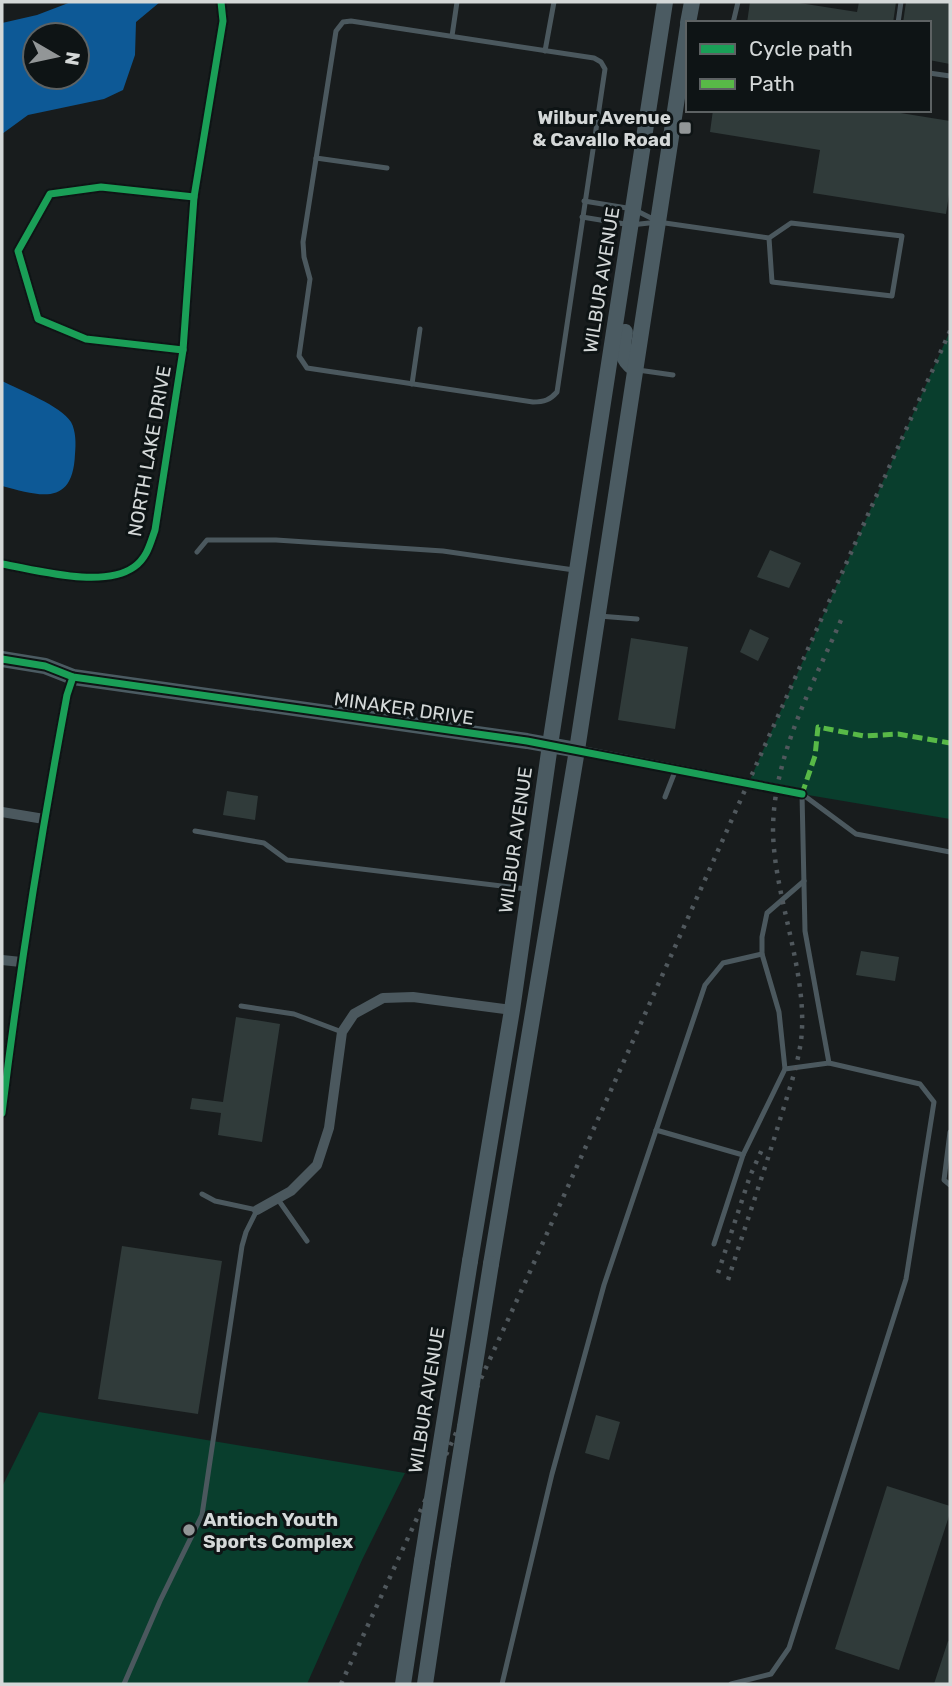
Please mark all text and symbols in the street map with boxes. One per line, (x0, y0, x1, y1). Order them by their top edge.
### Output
north arrow (21, 21, 91, 91)
legend (686, 21, 931, 112)
text: Cycle path (749, 36, 853, 61)
text: N (60, 50, 85, 67)
text: Path (749, 71, 795, 96)
place label: Wilbur Avenue & Cavallo Road (532, 106, 671, 151)
marker: Wilbur Avenue & Cavallo Road (677, 120, 693, 136)
street label: WILBUR AVENUE (579, 205, 624, 355)
street label: NORTH LAKE DRIVE (123, 364, 176, 538)
street label: MINAKER DRIVE (333, 687, 475, 730)
street label: WILBUR AVENUE (494, 765, 537, 915)
street label: WILBUR AVENUE (404, 1325, 449, 1475)
place label: Antioch Youth Sports Complex (203, 1508, 353, 1553)
marker: Antioch Youth Sports Complex (181, 1522, 197, 1538)

